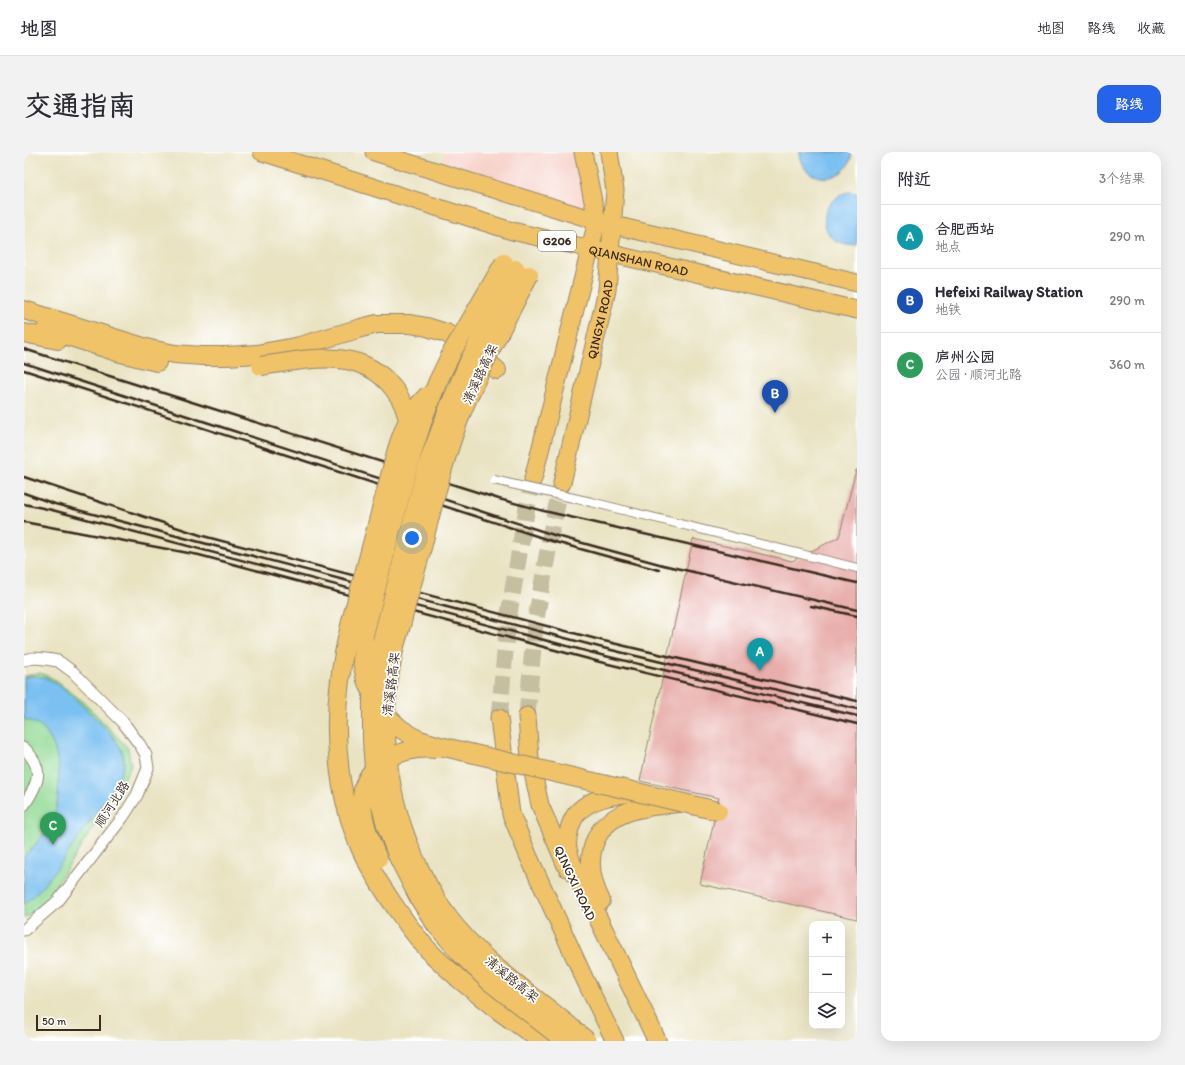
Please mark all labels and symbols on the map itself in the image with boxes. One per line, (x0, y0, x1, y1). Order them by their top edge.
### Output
road number: G206 (538, 231, 576, 251)
street label: QIANSHAN ROAD (587, 241, 690, 279)
street label: QINGXI ROAD (584, 279, 615, 361)
street label: 清溪路高架 (459, 341, 501, 407)
pin: B (762, 380, 788, 413)
your location (402, 528, 422, 548)
pin: A (747, 638, 773, 671)
street label: 清溪路高架 (380, 651, 402, 717)
street label: 顺河北路 (92, 778, 132, 830)
pin: C (40, 812, 66, 845)
street label: QINGXI ROAD (551, 843, 599, 923)
street label: 清溪路高架 (482, 953, 542, 1005)
scale bar (36, 1013, 101, 1032)

